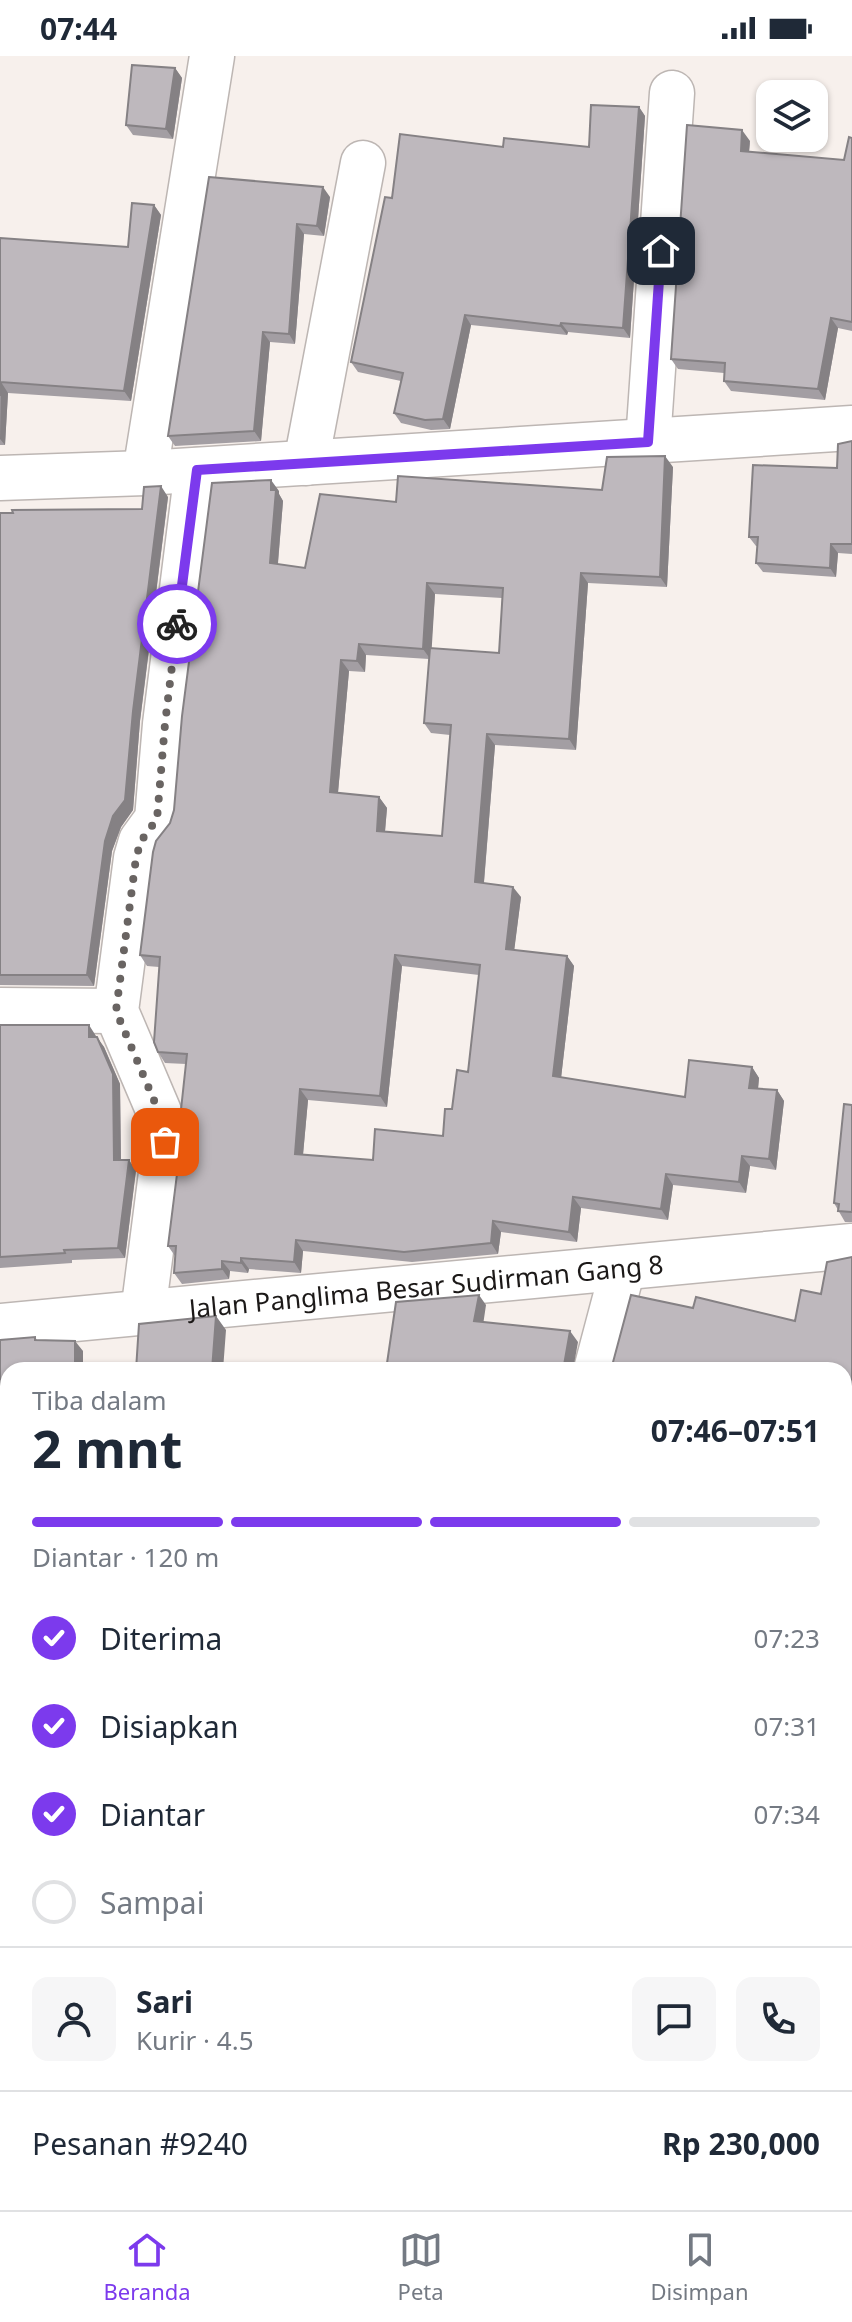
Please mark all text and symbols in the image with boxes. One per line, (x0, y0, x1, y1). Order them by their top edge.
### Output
text: 07:44 (40, 8, 117, 49)
map controls (756, 80, 828, 152)
button: layers (756, 80, 828, 152)
pin (627, 217, 695, 285)
icon: home (639, 229, 683, 273)
courier (137, 584, 217, 664)
icon: bike (155, 602, 199, 646)
pin (131, 1108, 199, 1176)
icon: bag (143, 1120, 187, 1164)
street label: Jalan Panglima Besar Sudirman Gang 8 (184, 1246, 665, 1326)
text: Tiba dalam (32, 1382, 167, 1418)
text: 07:46–07:51 (651, 1410, 820, 1451)
text: 2 mnt (32, 1412, 182, 1483)
text: Diantar · 120 m (32, 1539, 219, 1575)
icon: check (32, 1616, 76, 1660)
text: Diterima (100, 1618, 222, 1659)
text: 07:23 (754, 1620, 820, 1656)
icon: check (32, 1704, 76, 1748)
text: Disiapkan (100, 1706, 238, 1747)
text: 07:31 (754, 1708, 820, 1744)
icon: check (32, 1792, 76, 1836)
text: Diantar (100, 1794, 205, 1835)
text: 07:34 (754, 1796, 820, 1832)
text: Sampai (100, 1882, 204, 1923)
button: person (32, 1977, 116, 2061)
button: chat (632, 1977, 716, 2061)
button: phone (736, 1977, 820, 2061)
text: Sari (136, 1981, 193, 2022)
text: Kurir · 4.5 (136, 2022, 254, 2058)
text: Pesanan #9240 (32, 2123, 248, 2164)
text: Rp 230,000 (662, 2123, 820, 2164)
tab: Beranda (103, 2228, 191, 2306)
tab: Peta (398, 2228, 444, 2306)
tab: Disimpan (651, 2228, 749, 2306)

